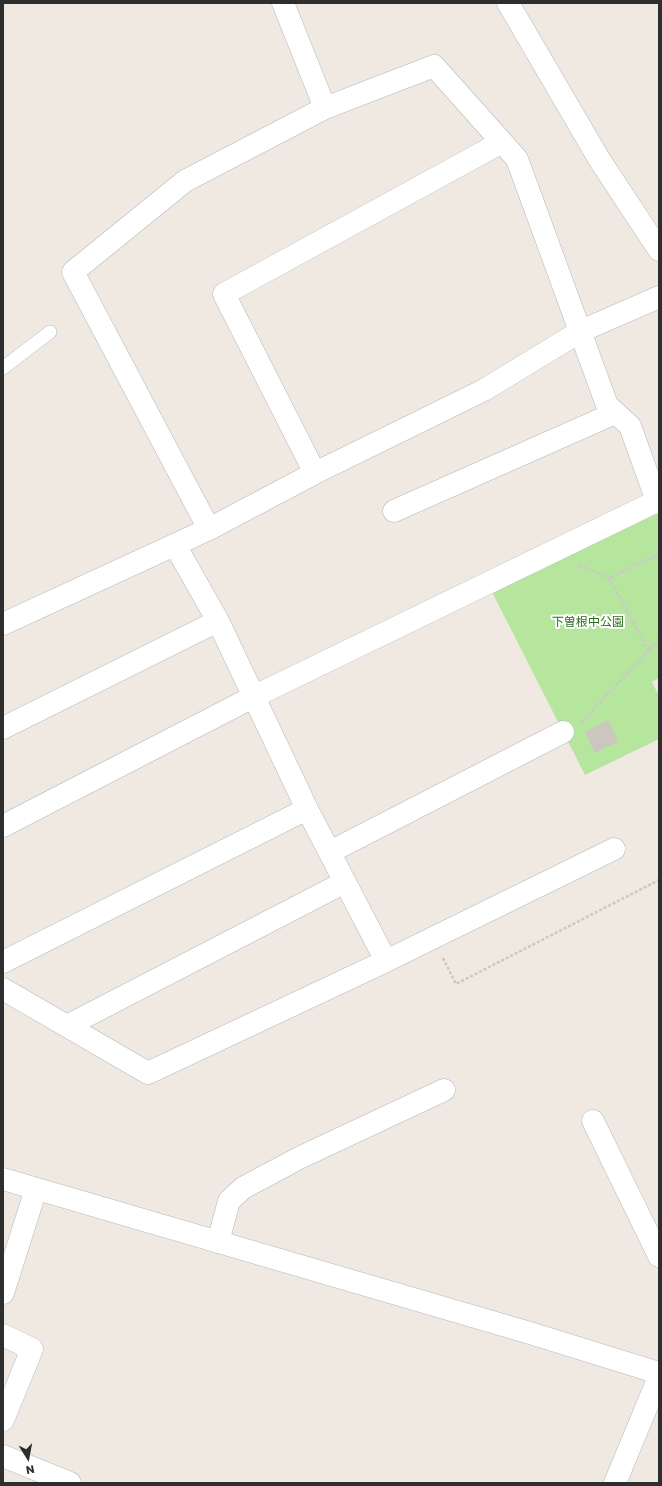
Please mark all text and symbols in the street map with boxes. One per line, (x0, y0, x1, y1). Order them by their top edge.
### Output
park label: 下曽根中公園 (552, 616, 624, 630)
north arrow (8, 1438, 48, 1478)
text: N (25, 1461, 36, 1478)

